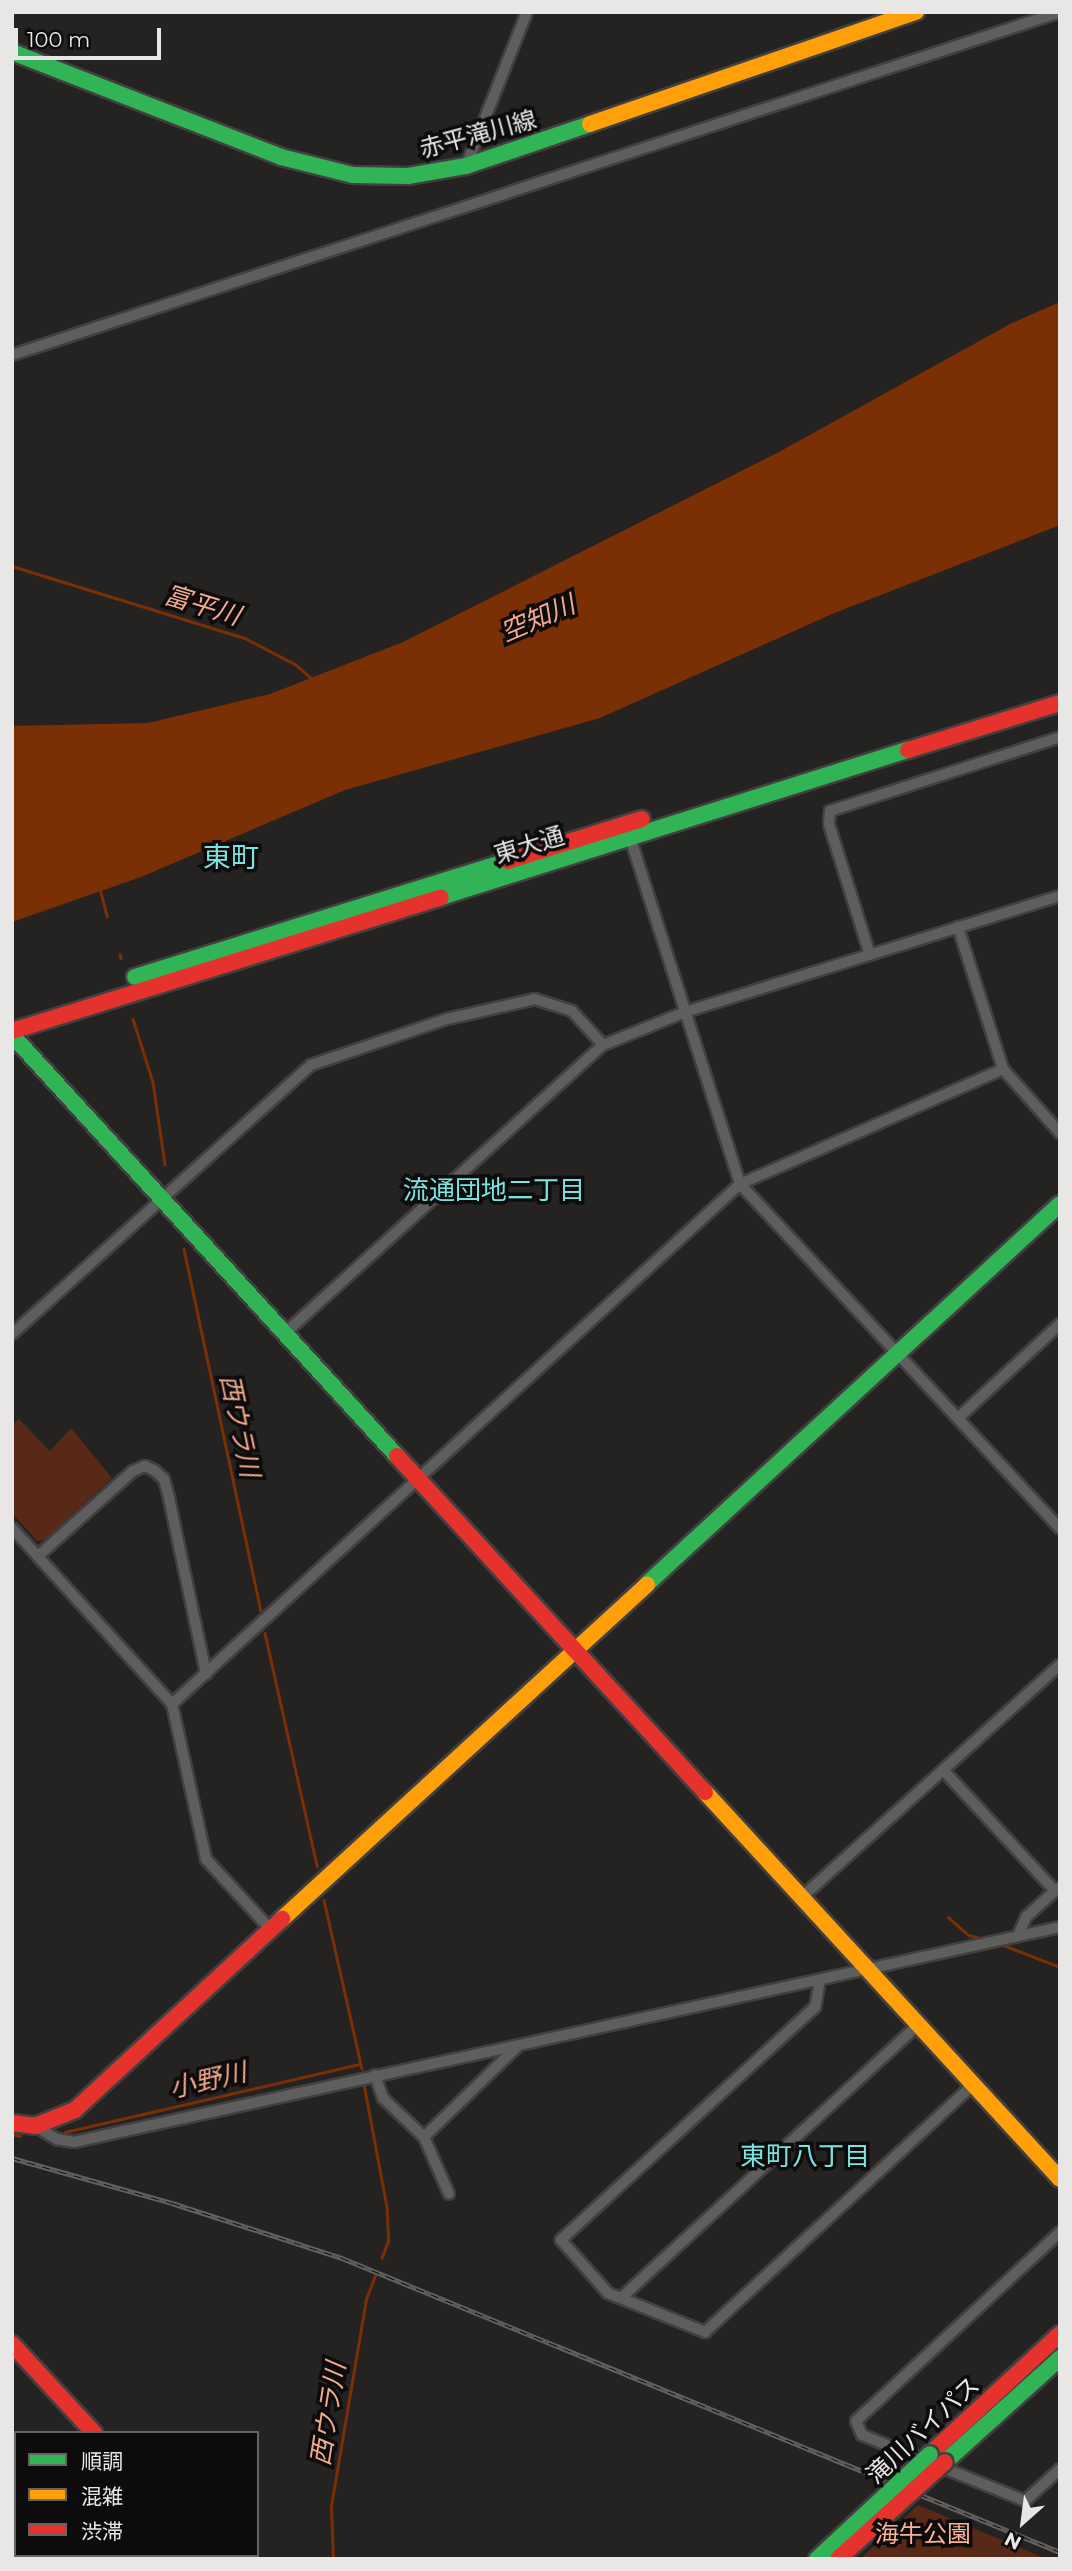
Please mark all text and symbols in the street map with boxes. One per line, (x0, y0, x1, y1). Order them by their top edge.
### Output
scale bar (18, 14, 164, 58)
text: 100 m (27, 27, 90, 52)
street label: 赤平滝川線 (416, 105, 540, 163)
water label: 富平川 (160, 580, 244, 632)
water label: 空知川 (496, 589, 580, 649)
street label: 東大通 (490, 821, 568, 869)
district label: 東町 (203, 840, 259, 874)
district label: 流通団地二丁目 (403, 1175, 585, 1207)
water label: 西ウラ川 (213, 1372, 265, 1480)
water label: 小野川 (166, 2057, 250, 2105)
district label: 東町八丁目 (740, 2141, 870, 2173)
water label: 西ウラ川 (305, 2360, 353, 2468)
street label: 滝川バイパス (861, 2370, 985, 2490)
legend (14, 2431, 259, 2557)
text: 順調 (81, 2449, 123, 2474)
text: 混雑 (81, 2484, 123, 2509)
north arrow (988, 2487, 1058, 2557)
text: 渋滞 (81, 2519, 123, 2544)
park label: 海牛公園 (875, 2520, 971, 2548)
text: N (1001, 2527, 1025, 2555)

